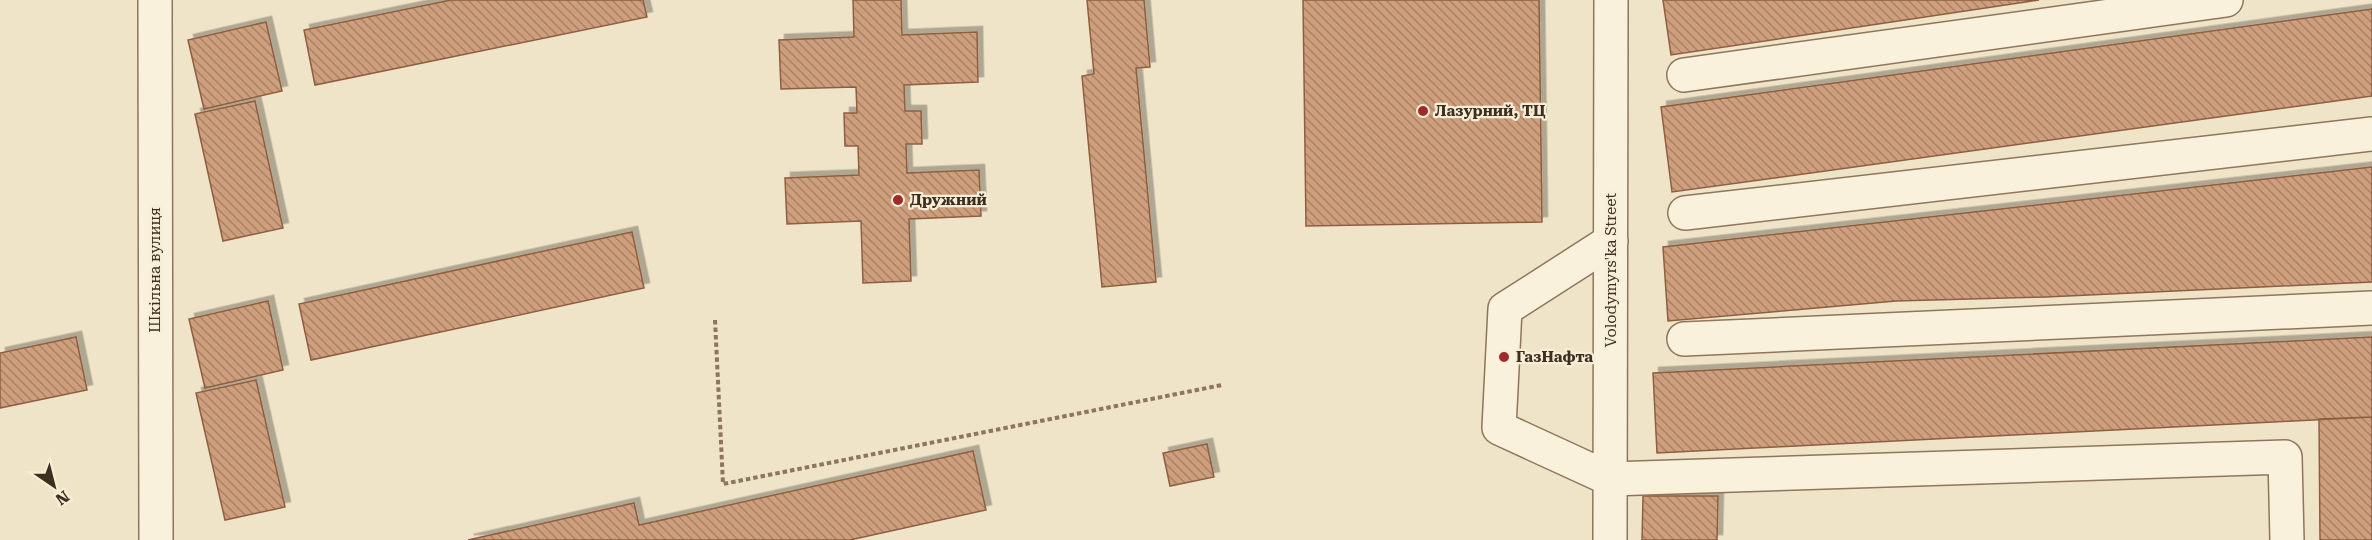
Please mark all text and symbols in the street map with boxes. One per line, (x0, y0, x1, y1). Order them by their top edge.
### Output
place label: Лазурний, ТЦ (1435, 102, 1546, 120)
marker: Лазурний, ТЦ (1416, 104, 1430, 118)
place label: Дружний (910, 191, 987, 209)
street label: Volodymyrs'ka Street (1602, 192, 1620, 347)
marker: Дружний (891, 193, 905, 207)
street label: Шкільна вулиця (146, 207, 164, 333)
place label: ГазНафта (1516, 348, 1593, 366)
marker: ГазНафта (1497, 350, 1511, 364)
north arrow (24, 456, 84, 516)
text: N (52, 487, 73, 509)

